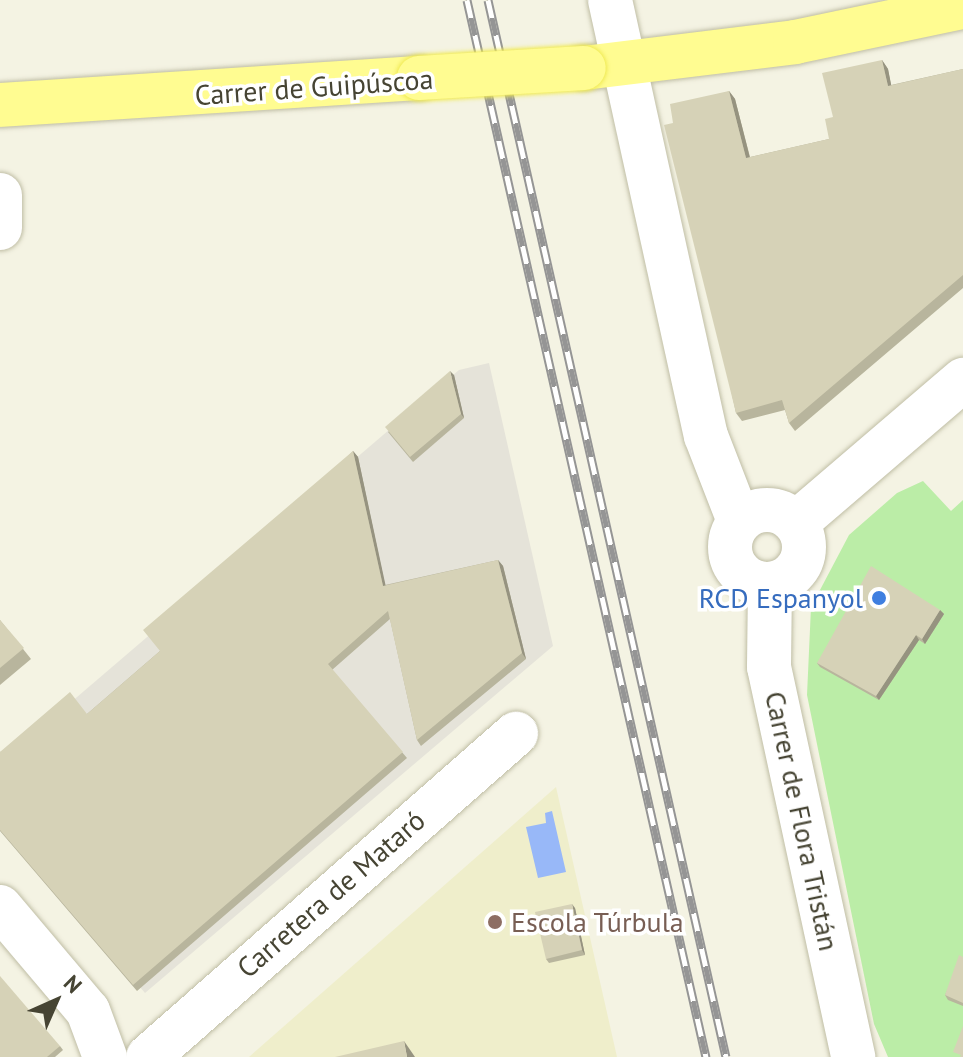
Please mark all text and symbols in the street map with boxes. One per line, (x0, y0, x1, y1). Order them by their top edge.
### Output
street label: Carrer de Guipúscoa (194, 62, 434, 112)
place label: RCD Espanyol (699, 581, 863, 615)
marker: RCD Espanyol (870, 589, 888, 607)
street label: Carrer de Flora Tristán (758, 688, 846, 954)
street label: Carretera de Mataró (230, 803, 432, 985)
place label: Escola Túrbula (511, 905, 685, 939)
marker: Escola Túrbula (486, 913, 504, 931)
north arrow (16, 961, 96, 1041)
text: N (58, 969, 88, 999)

